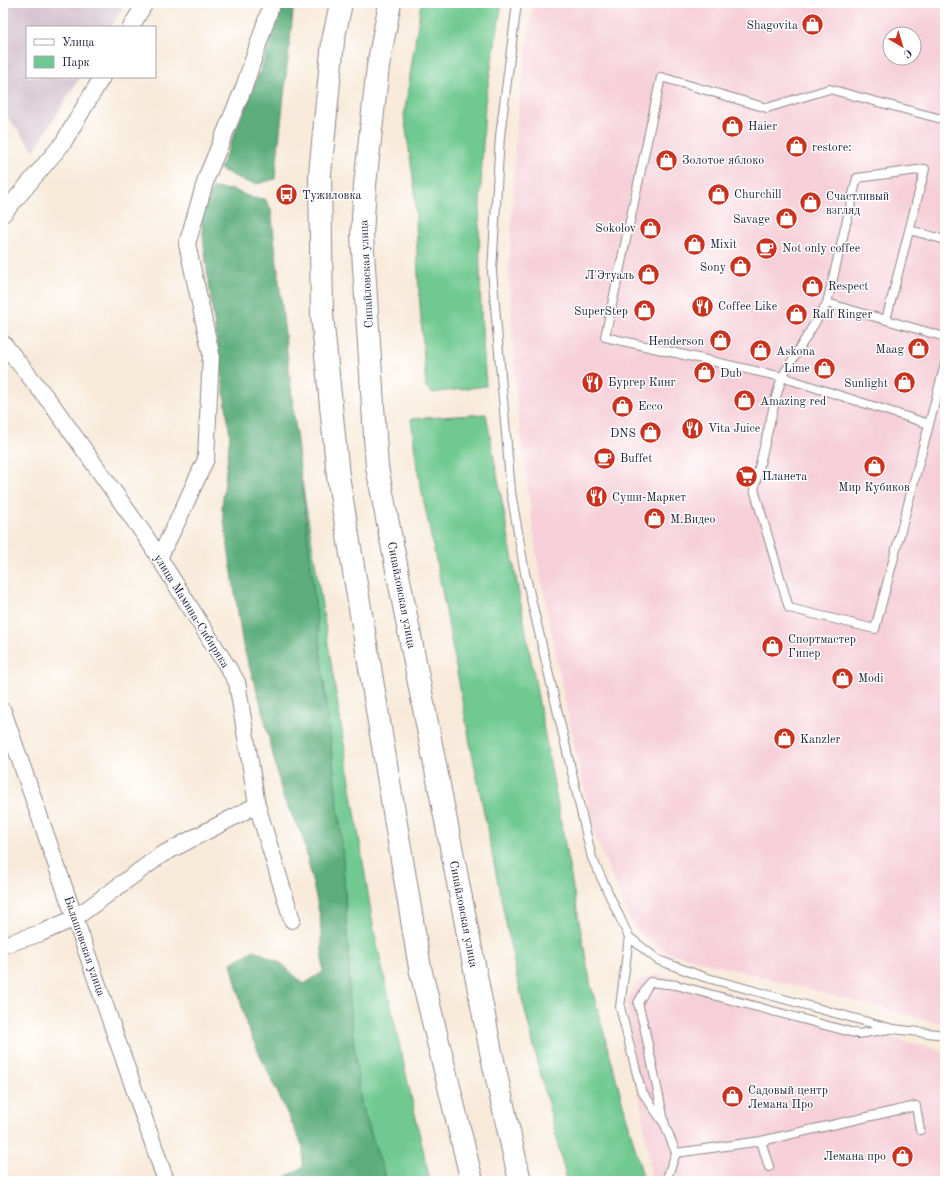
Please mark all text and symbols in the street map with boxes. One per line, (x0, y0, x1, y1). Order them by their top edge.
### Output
shop icon: Shagovita (800, 12, 826, 38)
place label: Shagovita (746, 20, 798, 32)
legend (26, 26, 156, 78)
north arrow (882, 26, 922, 66)
text: Улица (62, 37, 95, 49)
text: С (901, 46, 913, 59)
text: Парк (62, 57, 90, 69)
shop icon: Haier (719, 113, 745, 139)
place label: Haier (748, 121, 777, 133)
shop icon: restore: (784, 134, 810, 160)
place label: restore: (812, 142, 852, 154)
shop icon: Золотое яблоко (653, 147, 679, 173)
place label: Золотое яблоко (682, 155, 764, 167)
shop icon: Churchill (706, 181, 732, 207)
bus stop icon: Тужиловка (274, 182, 300, 208)
place label: Churchill (734, 189, 781, 201)
place label: Тужиловка (302, 190, 361, 202)
shop icon: Счастливый взгляд (798, 190, 824, 216)
place label: Счастливый взгляд (826, 191, 889, 217)
shop icon: Savage (773, 206, 799, 232)
place label: Savage (733, 214, 770, 226)
shop icon: Sokolov (638, 215, 664, 241)
street label: Сипайловская улица (358, 219, 376, 329)
place label: Sokolov (595, 223, 637, 235)
shop icon: Mixit (681, 231, 707, 257)
cafe icon: Not only coffee (754, 235, 780, 261)
place label: Mixit (710, 239, 737, 251)
place label: Not only coffee (782, 243, 861, 255)
shop icon: Sony (728, 254, 754, 280)
shop icon: Л'Этуаль (636, 262, 662, 288)
place label: Sony (700, 262, 727, 274)
place label: Л'Этуаль (585, 270, 634, 282)
shop icon: Respect (799, 273, 825, 299)
place label: Respect (828, 281, 869, 293)
restaurant icon: Coffee Like (689, 293, 715, 319)
shop icon: SuperStep (631, 298, 657, 324)
place label: Coffee Like (718, 301, 778, 313)
shop icon: Ralf Ringer (784, 301, 810, 327)
place label: SuperStep (574, 306, 628, 318)
place label: Ralf Ringer (812, 309, 872, 321)
shop icon: Henderson (707, 328, 733, 354)
place label: Henderson (648, 336, 705, 348)
shop icon: Maag (906, 336, 932, 362)
shop icon: Askona (747, 338, 773, 364)
place label: Maag (876, 344, 905, 356)
place label: Askona (776, 346, 815, 358)
shop icon: Lime (812, 355, 838, 381)
shop icon: Dub (692, 360, 718, 386)
place label: Lime (784, 363, 810, 375)
place label: Dub (720, 368, 742, 380)
restaurant icon: Бургер Кинг (579, 369, 605, 395)
shop icon: Sunlight (891, 370, 917, 396)
place label: Бургер Кинг (608, 377, 676, 389)
place label: Sunlight (844, 378, 888, 390)
shop icon: Amazing red (731, 388, 757, 414)
shop icon: Ecco (609, 393, 635, 419)
place label: Amazing red (760, 396, 826, 408)
place label: Ecco (638, 401, 663, 413)
restaurant icon: Vita Juice (680, 415, 706, 441)
shop icon: DNS (638, 420, 664, 446)
place label: Vita Juice (708, 423, 761, 435)
place label: DNS (610, 428, 636, 440)
cafe icon: Buffet (591, 445, 617, 471)
place label: Buffet (620, 453, 652, 465)
shop icon: Мир Кубиков (861, 453, 887, 479)
supermarket icon: Планета (734, 463, 760, 489)
place label: Планета (762, 471, 807, 483)
place label: Мир Кубиков (838, 482, 910, 494)
restaurant icon: Суши-Маркет (583, 484, 609, 510)
place label: Суши-Маркет (612, 492, 686, 504)
shop icon: М.Видео (641, 506, 667, 532)
place label: М.Видео (670, 514, 716, 526)
street label: Сипайловская улица (385, 541, 417, 650)
street label: улица Мамина-Сибиряка (151, 553, 231, 671)
shop icon: Спортмастер Гипер (759, 633, 785, 659)
place label: Спортмастер Гипер (788, 634, 856, 660)
shop icon: Modi (829, 665, 855, 691)
place label: Modi (858, 673, 884, 685)
shop icon: Kanzler (771, 726, 797, 752)
place label: Kanzler (800, 734, 841, 746)
street label: Сипайловская улица (447, 860, 479, 969)
street label: Балашовская улица (61, 895, 107, 998)
shop icon: Садовый центр Лемана Про (719, 1084, 745, 1110)
place label: Садовый центр Лемана Про (748, 1085, 828, 1111)
shop icon: Лемана про (889, 1143, 915, 1169)
place label: Лемана про (824, 1151, 886, 1163)

